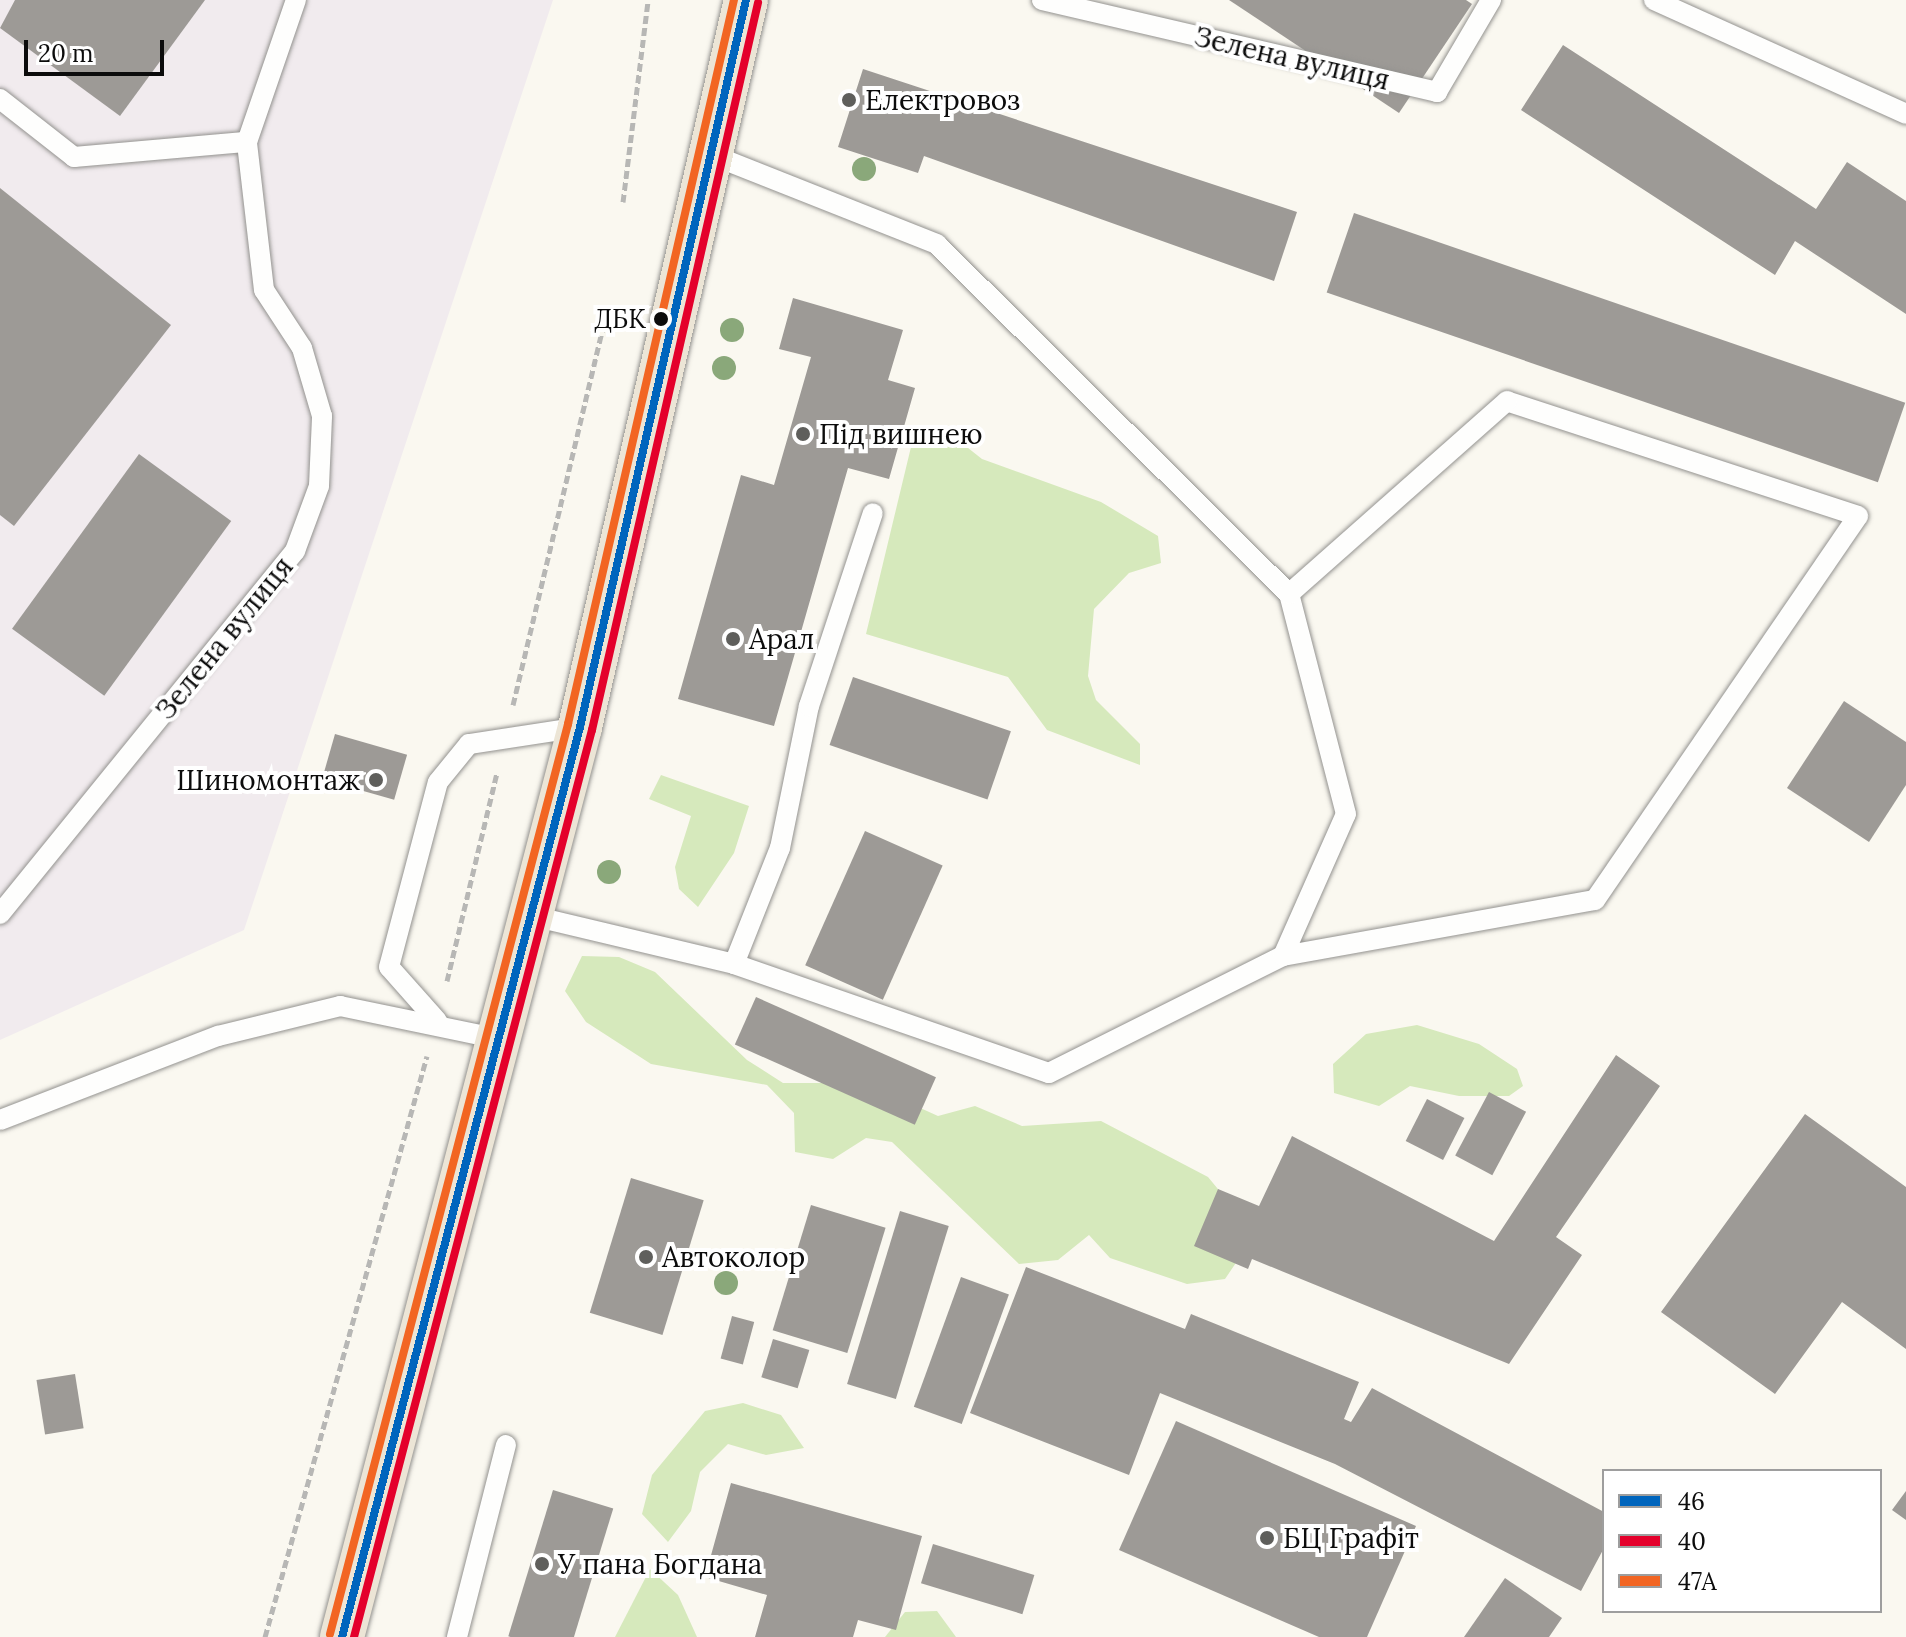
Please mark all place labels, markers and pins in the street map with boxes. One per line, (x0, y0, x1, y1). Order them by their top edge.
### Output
place label: Електровоз (865, 83, 1020, 117)
marker: Електровоз (840, 91, 858, 109)
place label: ДБК (594, 303, 646, 335)
marker: ДБК (653, 311, 669, 327)
place label: Під вишнею (819, 417, 983, 451)
marker: Під вишнею (794, 425, 812, 443)
place label: Арал (749, 622, 814, 656)
marker: Арал (724, 630, 742, 648)
place label: Шиномонтаж (176, 763, 360, 797)
marker: Шиномонтаж (367, 771, 385, 789)
place label: Автоколор (662, 1240, 805, 1274)
marker: Автоколор (637, 1248, 655, 1266)
place label: БЦ Графіт (1283, 1521, 1419, 1555)
marker: БЦ Графіт (1258, 1529, 1276, 1547)
place label: У пана Богдана (558, 1547, 762, 1581)
marker: У пана Богдана (533, 1555, 551, 1573)

